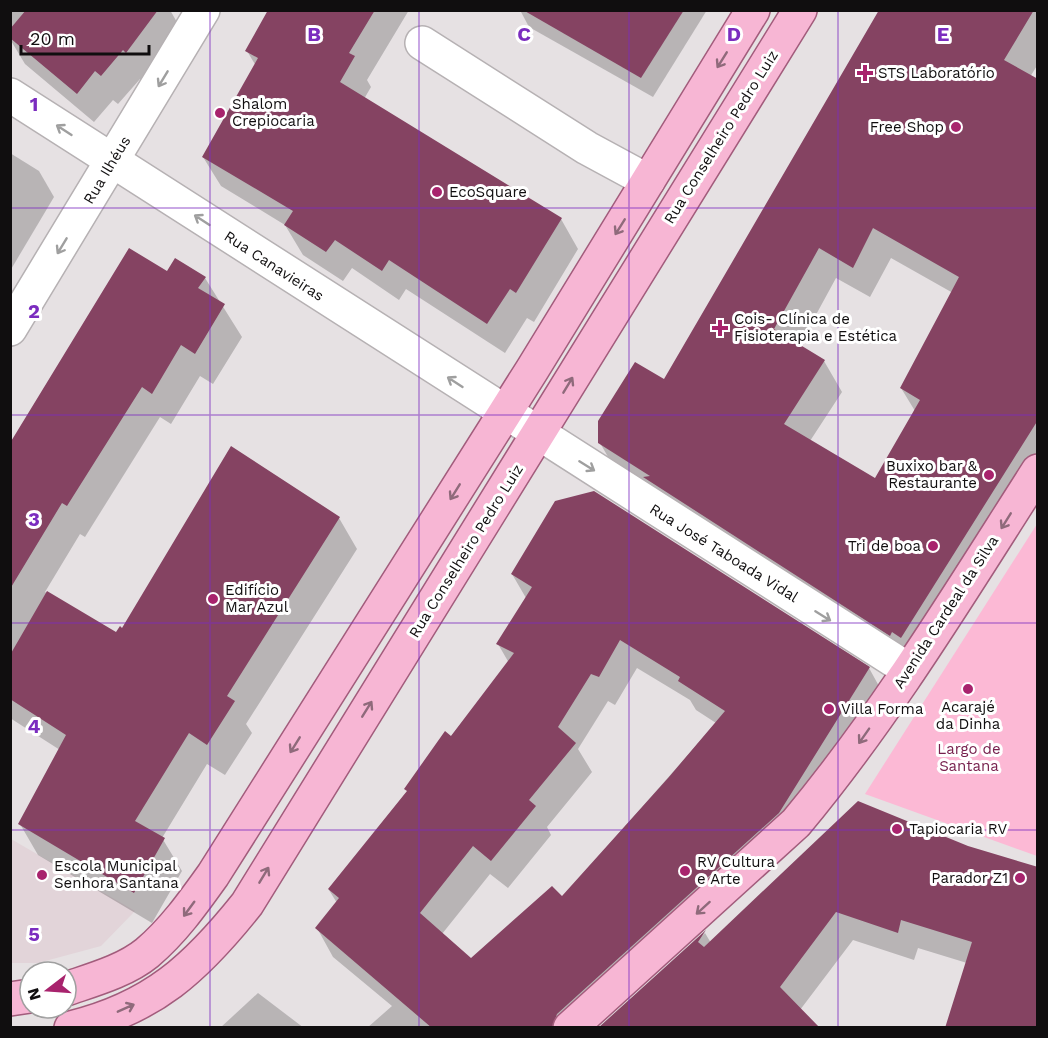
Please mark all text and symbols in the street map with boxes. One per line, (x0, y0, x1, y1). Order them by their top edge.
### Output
scale bar (21, 18, 148, 56)
text: B (307, 22, 321, 46)
text: C (517, 22, 531, 46)
text: D (727, 22, 741, 46)
text: E (937, 22, 949, 46)
text: 20 m (30, 28, 75, 49)
street label: Rua Conselheiro Pedro Luiz (660, 47, 782, 227)
one-way arrow (716, 51, 728, 68)
marker: STS Laboratório (856, 64, 874, 82)
place label: STS Laboratório (878, 64, 995, 82)
one-way arrow (156, 70, 168, 87)
text: 1 (30, 92, 38, 116)
place label: Shalom Crepiocaria (232, 95, 315, 130)
marker: Shalom Crepiocaria (213, 106, 227, 120)
place label: Free Shop (870, 118, 944, 136)
marker: Free Shop (949, 120, 963, 134)
one-way arrow (56, 124, 73, 136)
street label: Rua Ilhéus (80, 133, 134, 207)
place label: EcoSquare (449, 183, 527, 201)
marker: EcoSquare (430, 185, 444, 199)
one-way arrow (194, 213, 211, 226)
one-way arrow (614, 218, 627, 235)
street label: Rua Canavieiras (221, 227, 327, 305)
one-way arrow (55, 237, 67, 254)
text: 2 (28, 299, 40, 323)
place label: Cois- Clínica de Fisioterapia e Estética (734, 310, 898, 345)
marker: Cois- Clínica de Fisioterapia e Estética (711, 319, 729, 337)
one-way arrow (447, 375, 464, 387)
one-way arrow (563, 377, 575, 394)
place label: Buxixo bar & Restaurante (886, 457, 978, 492)
one-way arrow (579, 460, 595, 472)
street label: Rua Conselheiro Pedro Luiz (405, 461, 527, 641)
marker: Buxixo bar & Restaurante (982, 468, 996, 482)
one-way arrow (448, 483, 461, 500)
street label: Rua José Taboada Vidal (646, 500, 802, 606)
text: 3 (28, 507, 40, 531)
one-way arrow (1000, 512, 1013, 529)
street label: Avenida Cardeal da Silva (890, 532, 1003, 692)
place label: Tri de boa (848, 537, 922, 555)
marker: Tri de boa (926, 539, 940, 553)
place label: Edifício Mar Azul (225, 581, 289, 616)
marker: Edifício Mar Azul (206, 592, 220, 606)
one-way arrow (814, 610, 831, 622)
marker: Acarajé da Dinha (961, 682, 975, 696)
place label: Acarajé da Dinha (936, 698, 1001, 733)
place label: Villa Forma (841, 700, 924, 718)
one-way arrow (361, 701, 373, 718)
marker: Villa Forma (822, 702, 836, 716)
text: 4 (28, 714, 41, 738)
one-way arrow (858, 727, 870, 743)
one-way arrow (288, 736, 300, 753)
park label: Largo de Santana (937, 740, 1001, 775)
place label: Tapiocaria RV (909, 820, 1007, 838)
marker: Tapiocaria RV (890, 822, 904, 836)
place label: RV Cultura e Arte (697, 853, 775, 888)
place label: Escola Municipal Senhora Santana (54, 857, 179, 892)
marker: RV Cultura e Arte (678, 864, 692, 878)
one-way arrow (259, 867, 271, 884)
marker: Escola Municipal Senhora Santana (35, 868, 49, 882)
place label: Parador Z1 (931, 869, 1008, 887)
marker: Parador Z1 (1013, 871, 1027, 885)
one-way arrow (183, 900, 195, 917)
one-way arrow (695, 901, 710, 915)
text: 5 (28, 922, 40, 946)
north arrow (18, 960, 78, 1020)
text: N (23, 986, 45, 1003)
one-way arrow (117, 1002, 135, 1013)

